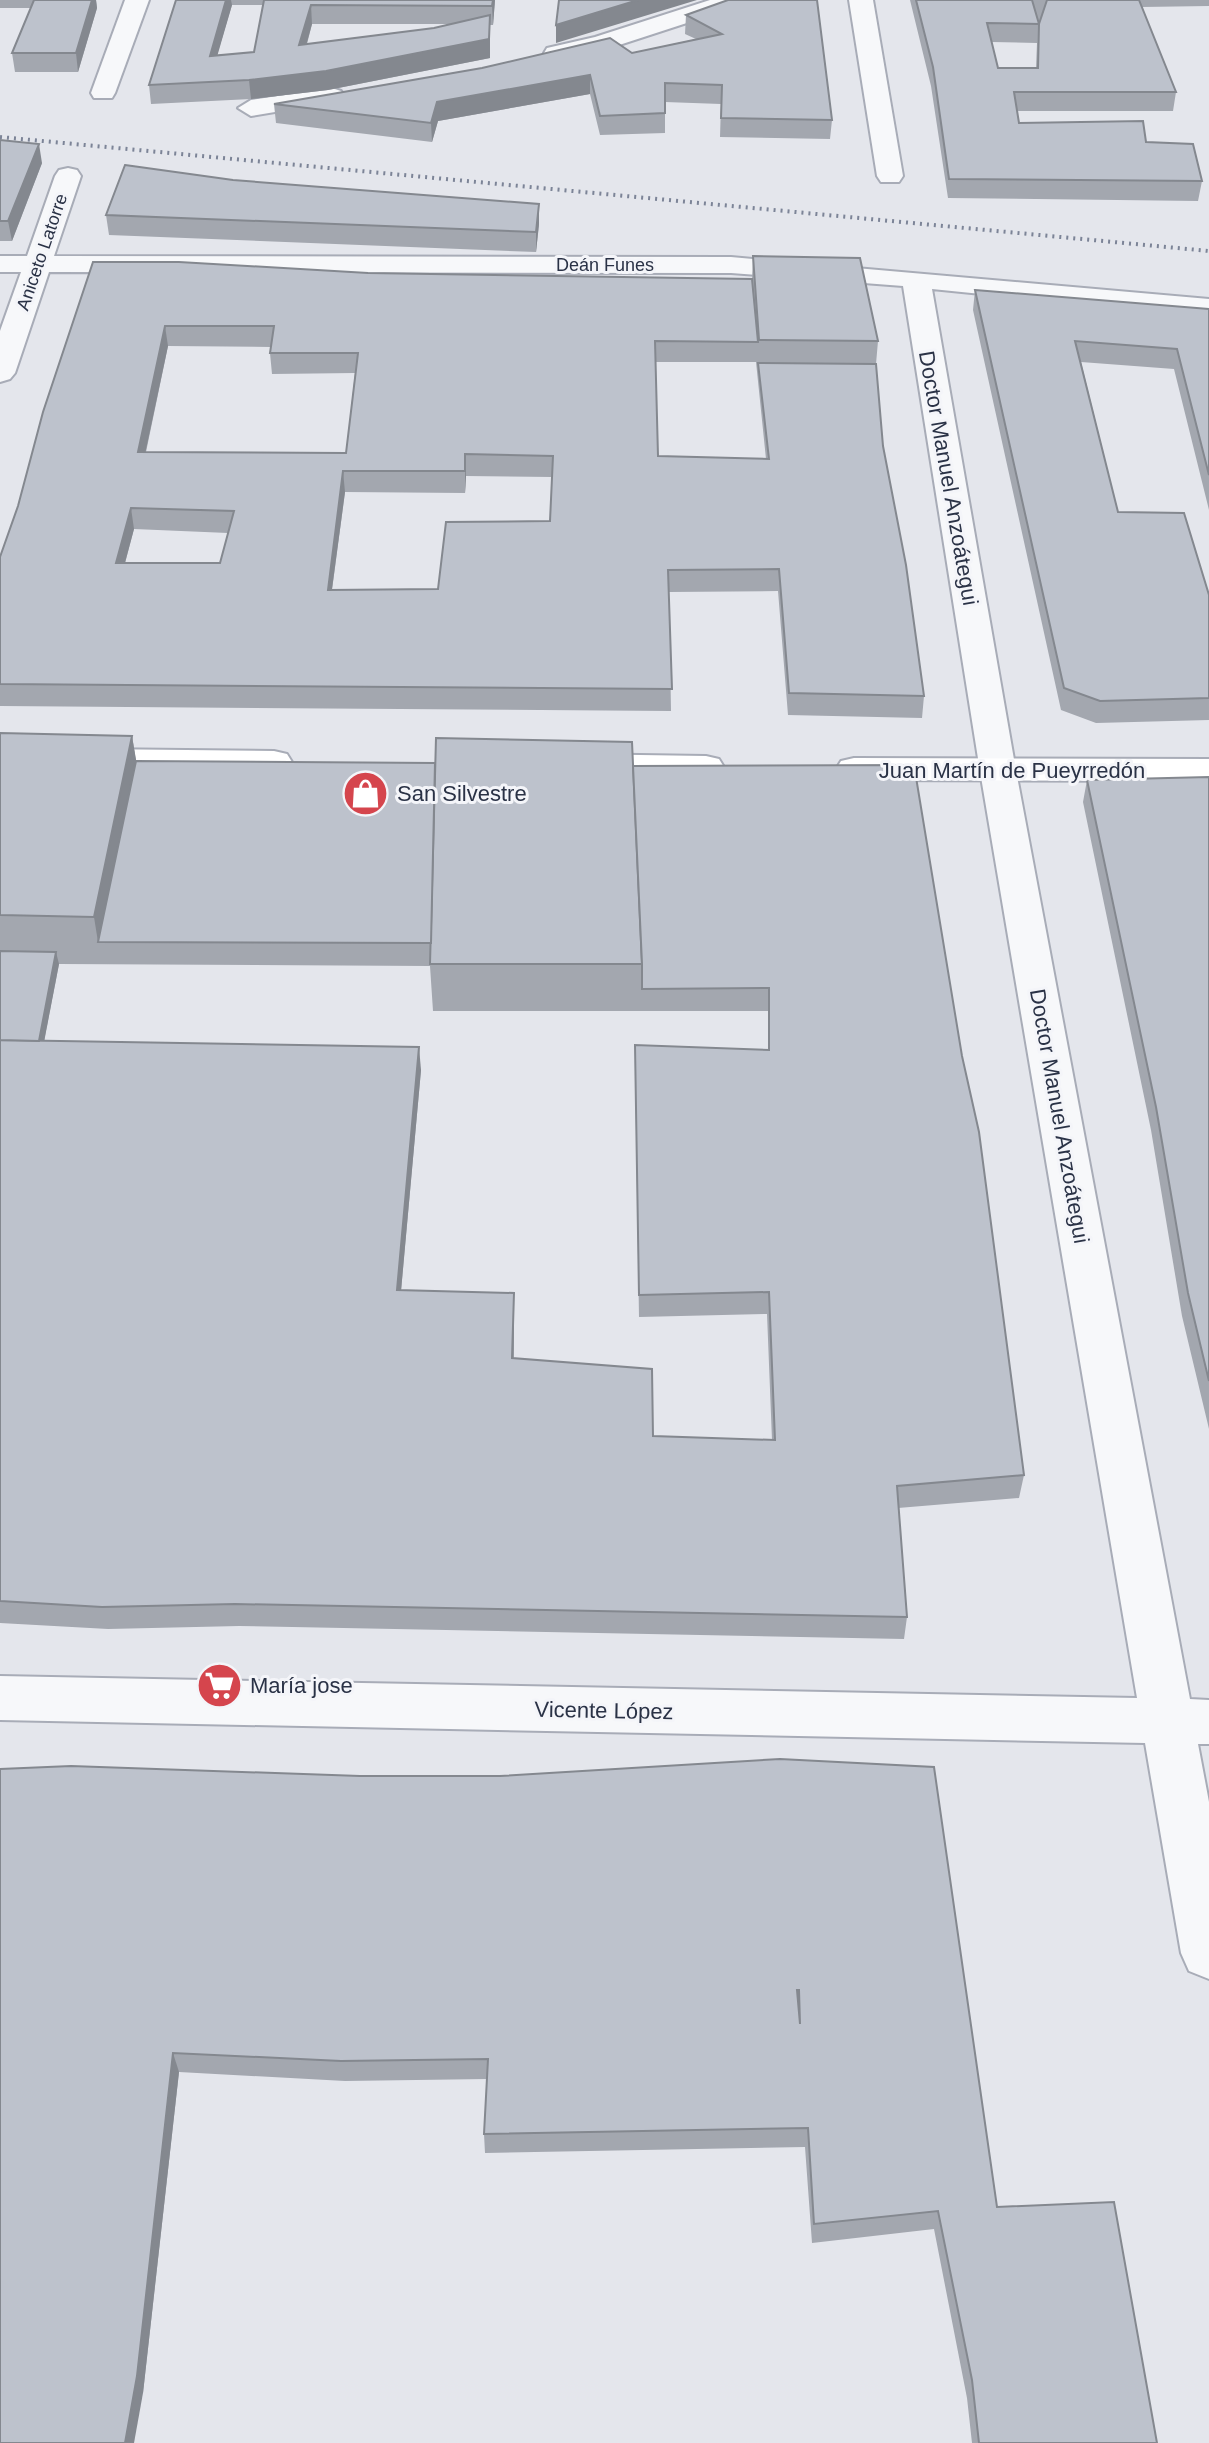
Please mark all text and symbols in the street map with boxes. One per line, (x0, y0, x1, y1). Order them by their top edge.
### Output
street label: Aniceto Latorre (13, 191, 71, 313)
street label: Deán Funes (556, 255, 654, 275)
street label: Doctor Manuel Anzoátegui (914, 349, 983, 607)
street label: Juan Martín de Pueyrredón (879, 758, 1145, 783)
shop icon: San Silvestre (342, 769, 390, 817)
place label: San Silvestre (397, 781, 527, 806)
street label: Doctor Manuel Anzoátegui (1025, 987, 1094, 1245)
supermarket icon: María jose (195, 1661, 243, 1709)
place label: María jose (250, 1673, 353, 1698)
street label: Vicente López (534, 1697, 674, 1724)

